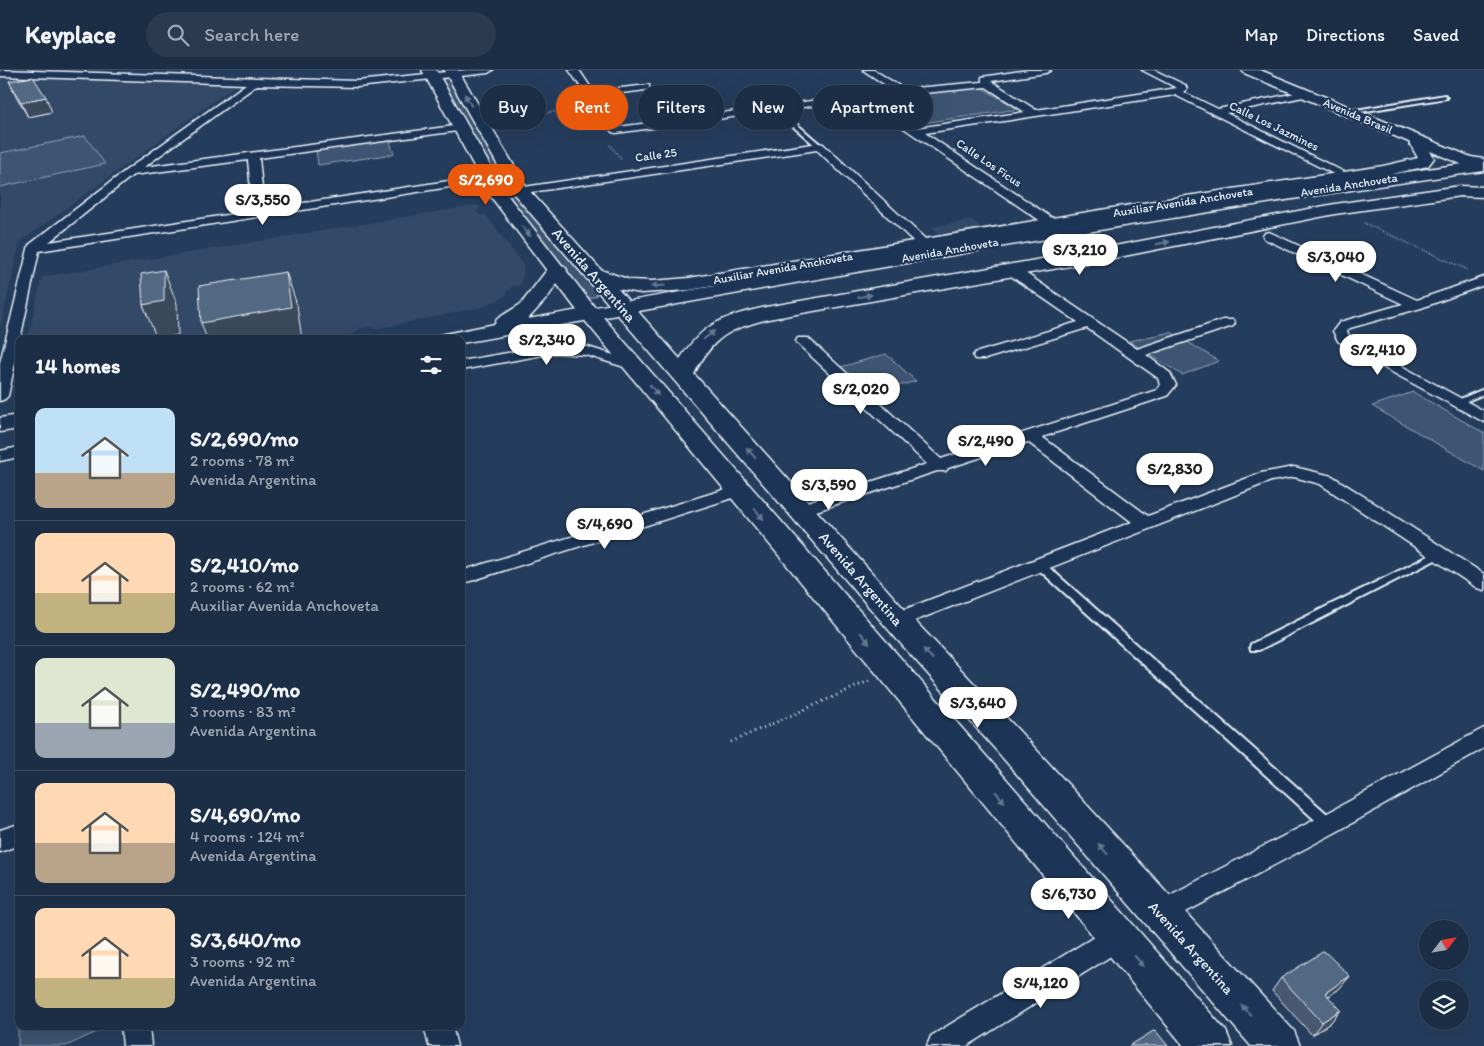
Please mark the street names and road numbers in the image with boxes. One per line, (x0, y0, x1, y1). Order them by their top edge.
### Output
street label: Avenida Brasil (1321, 95, 1395, 137)
street label: Calle Los Jazmines (1227, 98, 1321, 154)
street label: Calle Los Ficus (954, 136, 1024, 190)
street label: Calle 25 (634, 145, 678, 165)
street label: Avenida Anchoveta (1299, 170, 1399, 200)
street label: Auxiliar Avenida Anchoveta (1112, 184, 1255, 220)
street label: Avenida Argentina (548, 224, 640, 326)
street label: Avenida Anchoveta (900, 234, 1000, 265)
street label: Auxiliar Avenida Anchoveta (712, 249, 855, 287)
street label: Avenida Argentina (815, 528, 907, 630)
street label: Avenida Argentina (1145, 898, 1238, 998)

